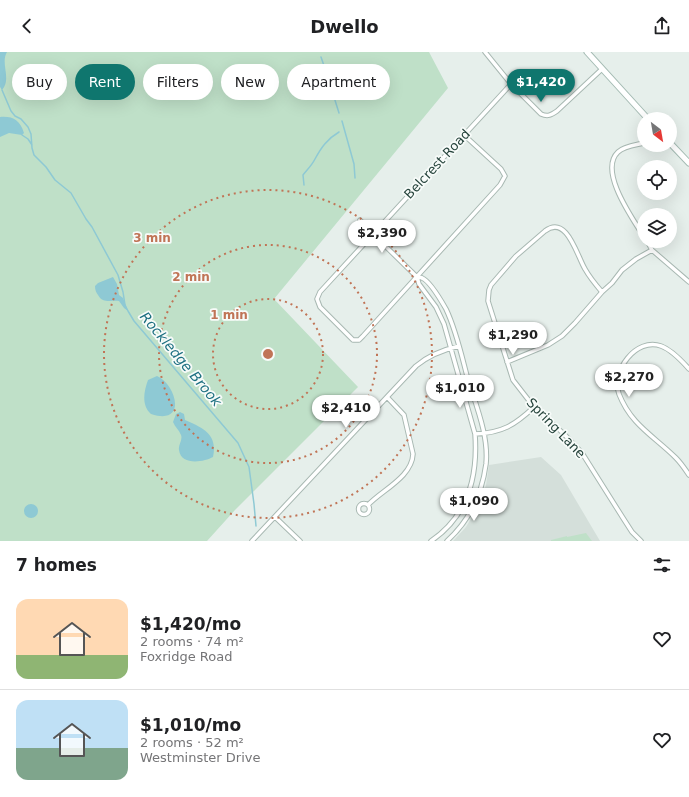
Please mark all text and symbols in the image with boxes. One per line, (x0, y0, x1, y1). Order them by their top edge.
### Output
icon: back (16, 15, 38, 37)
icon: share (651, 15, 673, 37)
text: Dwello (310, 16, 379, 37)
chip: Buy (12, 64, 67, 100)
chip: Rent (75, 64, 135, 100)
chip: Filters (143, 64, 213, 100)
chip: New (221, 64, 279, 100)
chip: Apartment (287, 64, 390, 100)
pin: $1,420 (508, 69, 574, 103)
text: $1,420 (516, 74, 566, 89)
north arrow (637, 112, 677, 152)
map controls (637, 112, 677, 248)
street label: Belcrest Road (401, 126, 473, 202)
button: locate (637, 160, 677, 200)
button: layers (637, 208, 677, 248)
pin: $2,390 (349, 220, 415, 254)
text: $2,390 (357, 225, 407, 240)
text: 3 min (133, 231, 171, 245)
text: 2 min (172, 270, 210, 284)
text: 1 min (210, 308, 248, 322)
water label: Rockledge Brook (137, 309, 226, 410)
pin: $1,290 (480, 322, 546, 356)
text: $1,290 (488, 327, 538, 342)
centre of rings (261, 347, 275, 361)
pin: $2,270 (596, 364, 662, 398)
text: $2,270 (604, 369, 654, 384)
pin: $1,010 (427, 375, 493, 409)
text: $1,010 (435, 380, 485, 395)
pin: $2,410 (313, 395, 379, 429)
street label: Spring Lane (524, 395, 588, 461)
text: $2,410 (321, 400, 371, 415)
pin: $1,090 (441, 488, 507, 522)
text: $1,090 (449, 493, 499, 508)
icon: filters (651, 554, 673, 576)
text: 7 homes (16, 555, 97, 575)
text: $1,420/mo (140, 614, 241, 634)
icon: home (48, 615, 96, 663)
icon: heart (651, 628, 673, 650)
text: 2 rooms · 74 m² (140, 634, 244, 649)
text: Foxridge Road (140, 649, 232, 664)
text: $1,010/mo (140, 715, 241, 735)
icon: home (48, 716, 96, 764)
icon: heart (651, 729, 673, 751)
text: 2 rooms · 52 m² (140, 735, 244, 750)
text: Westminster Drive (140, 750, 260, 765)

